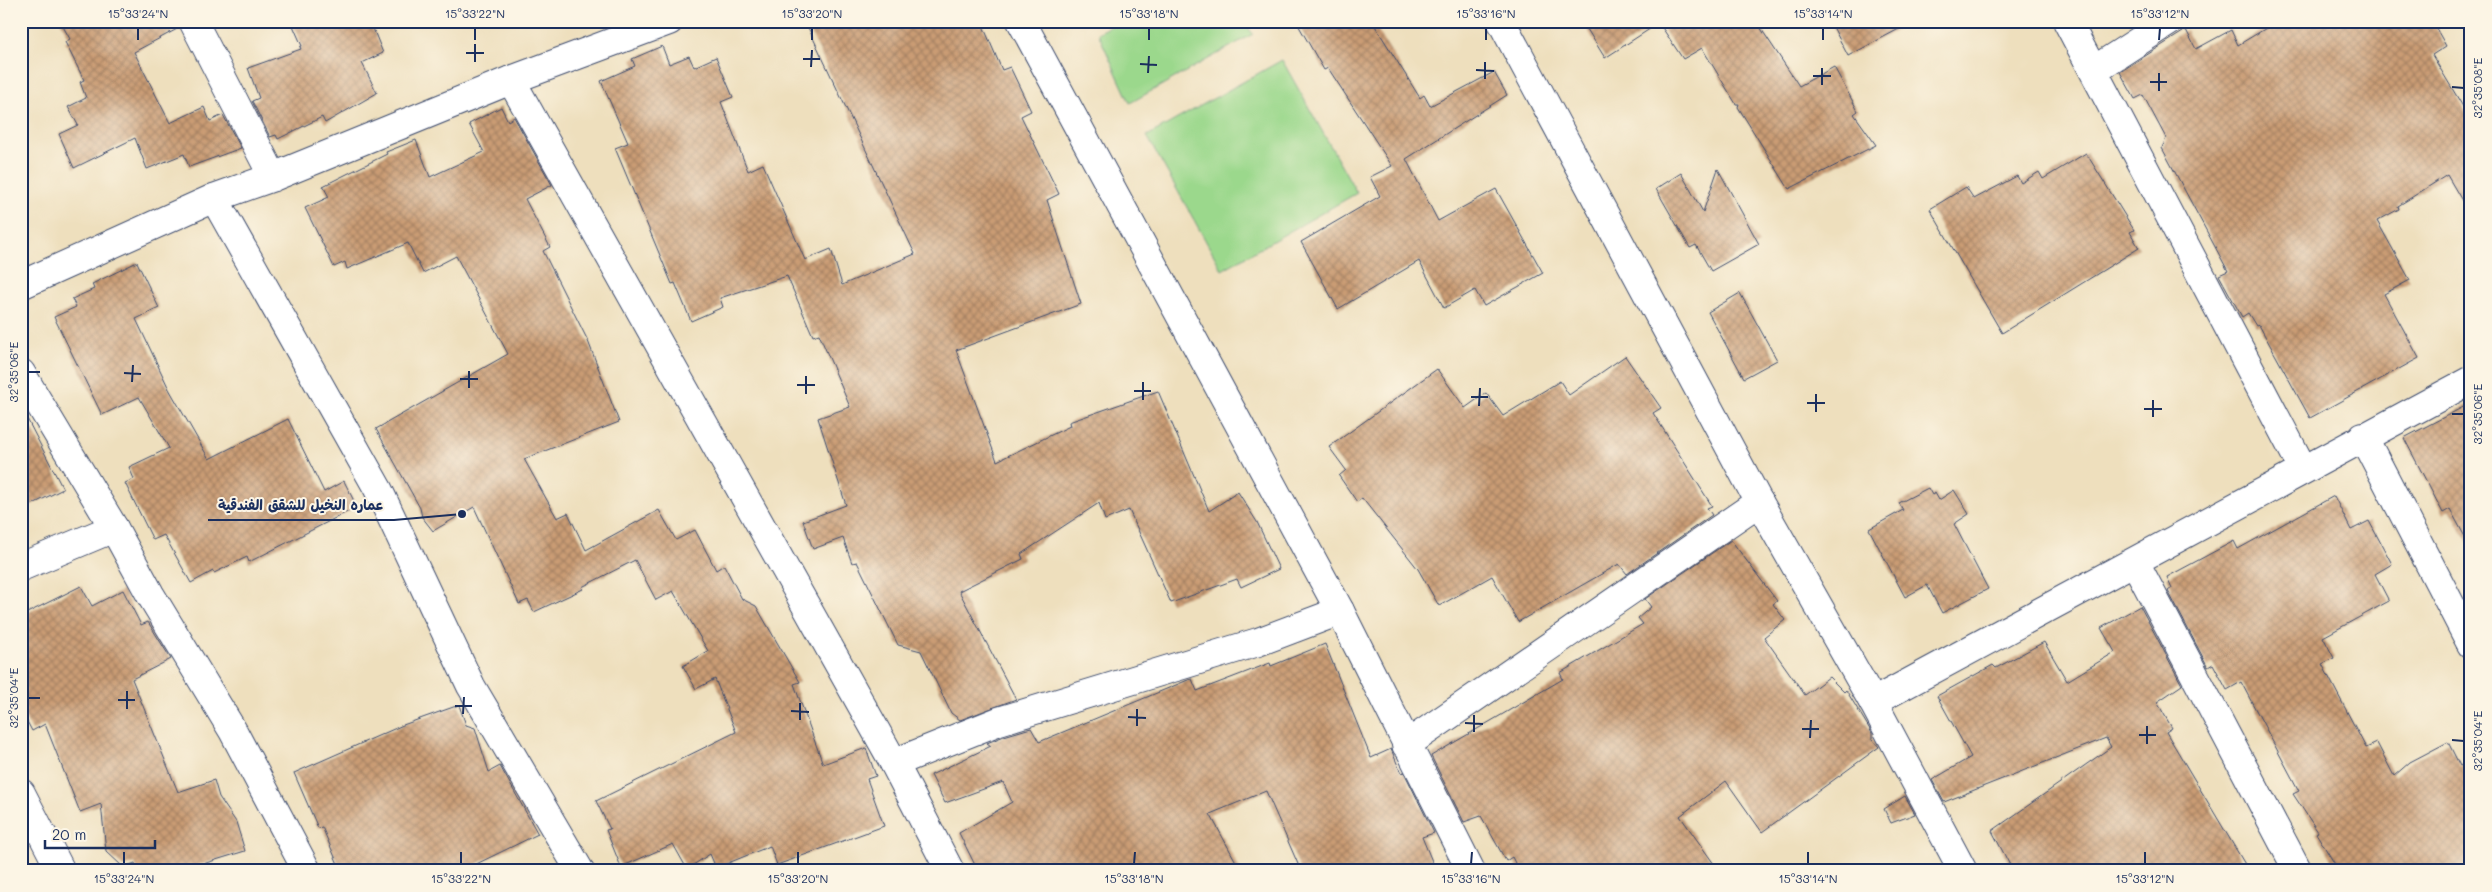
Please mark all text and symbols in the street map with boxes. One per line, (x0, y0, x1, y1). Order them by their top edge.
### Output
text: 15°33'24"N (108, 5, 168, 21)
text: 15°33'22"N (445, 5, 505, 21)
text: 15°33'20"N (782, 5, 842, 21)
text: 15°33'18"N (1119, 5, 1179, 21)
text: 15°33'16"N (1456, 5, 1516, 21)
text: 15°33'14"N (1793, 5, 1853, 21)
text: 15°33'12"N (2131, 5, 2189, 21)
text: 32°35'08"E (2469, 57, 2485, 118)
text: 32°35'06"E (5, 341, 21, 402)
text: 32°35'06"E (2469, 383, 2485, 444)
callout: عماره النخيل للشقق الفندقية (208, 491, 394, 520)
text: عماره النخيل للشقق الفندقية (218, 495, 384, 514)
text: 32°35'04"E (5, 668, 21, 728)
text: 32°35'04"E (2469, 711, 2485, 771)
scale bar (45, 817, 155, 849)
text: 20 m (52, 824, 86, 844)
text: 15°33'24"N (94, 870, 154, 886)
text: 15°33'22"N (431, 870, 491, 886)
text: 15°33'20"N (768, 870, 828, 886)
text: 15°33'18"N (1104, 870, 1164, 886)
text: 15°33'16"N (1441, 870, 1501, 886)
text: 15°33'14"N (1778, 870, 1838, 886)
text: 15°33'12"N (2116, 870, 2174, 886)

